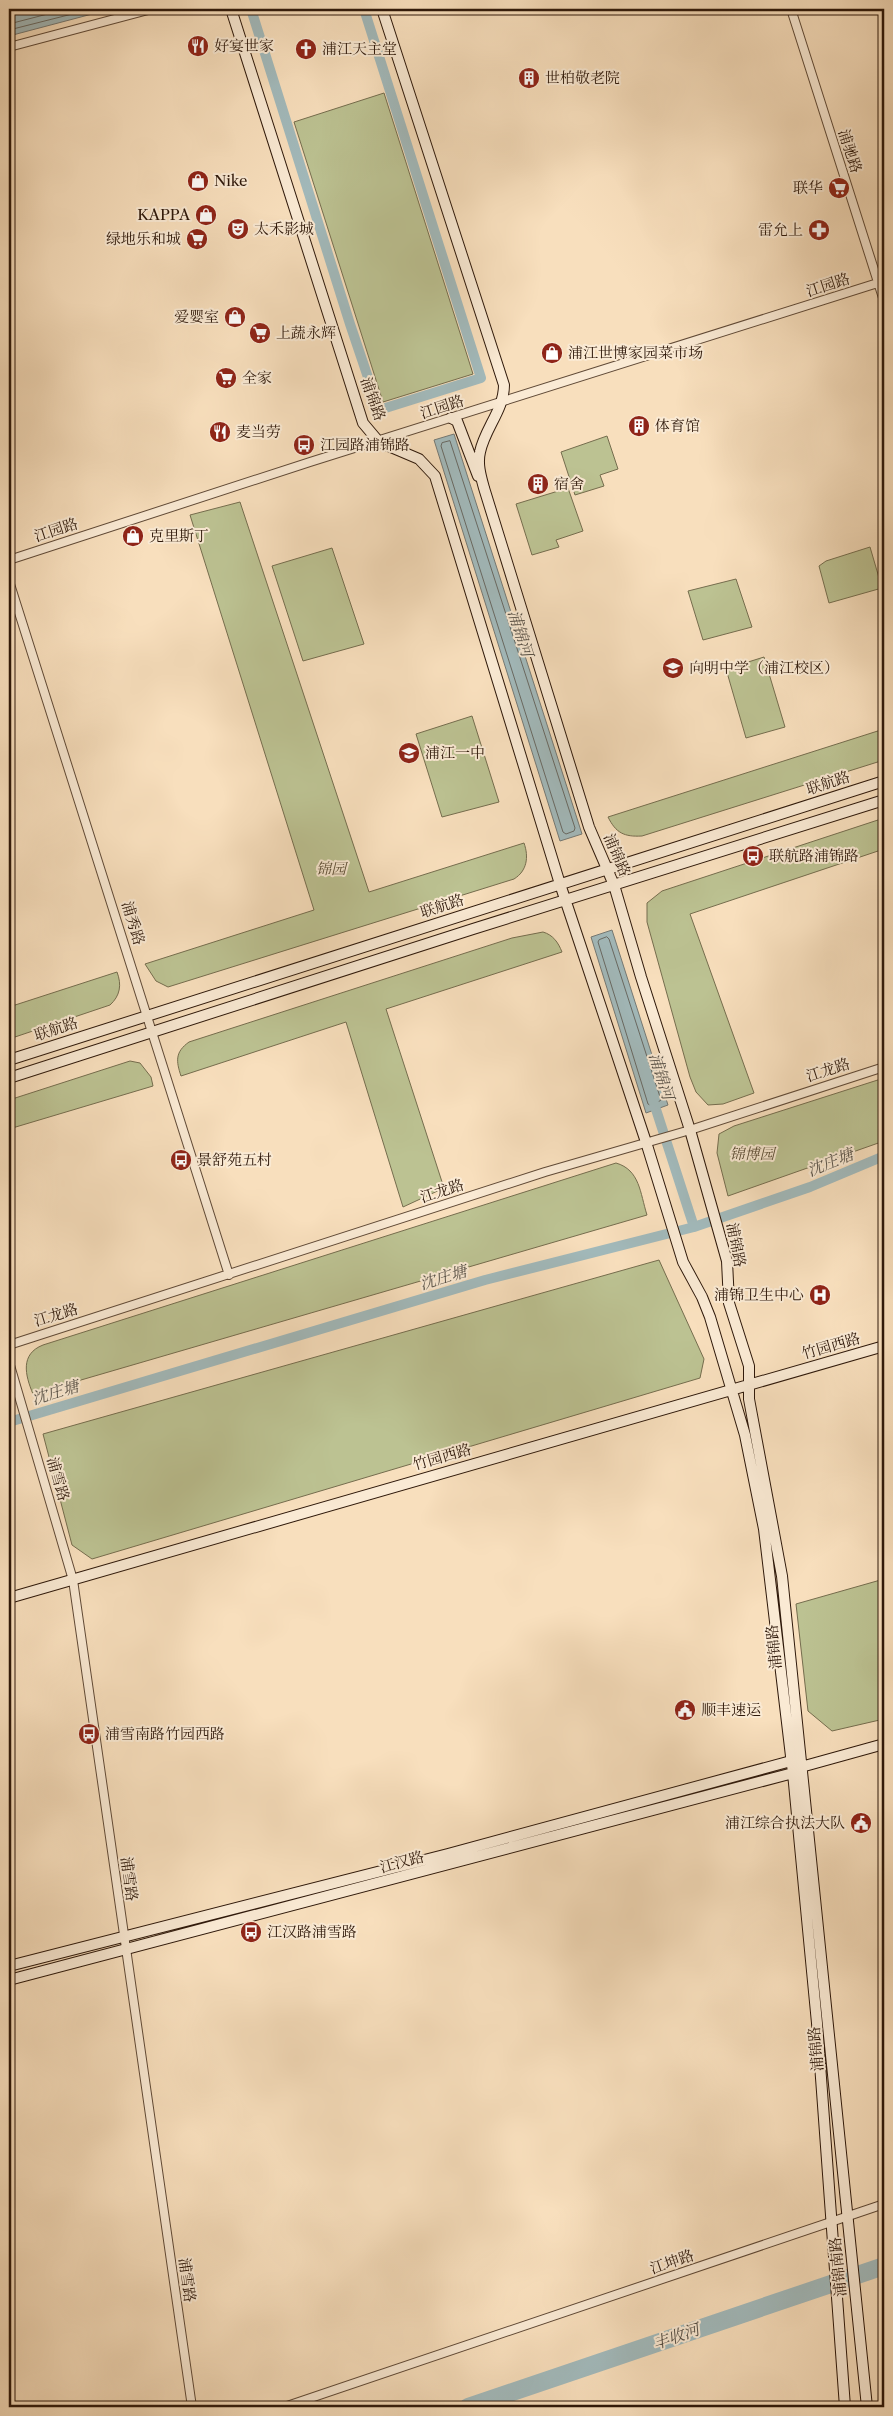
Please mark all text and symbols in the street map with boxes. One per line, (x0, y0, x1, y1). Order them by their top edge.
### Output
restaurant icon: 好宴世家 (186, 34, 210, 58)
place label: 好宴世家 (214, 36, 274, 55)
church icon: 浦江天主堂 (294, 37, 318, 61)
place label: 浦江天主堂 (322, 39, 397, 58)
building icon: 世柏敬老院 (517, 66, 541, 90)
place label: 世柏敬老院 (545, 68, 620, 87)
street label: 浦驰路 (834, 127, 866, 175)
shop icon: Nike (186, 169, 210, 193)
place label: Nike (214, 171, 247, 190)
supermarket icon: 联华 (827, 176, 851, 200)
place label: 联华 (793, 178, 823, 197)
shop icon: KAPPA (194, 203, 218, 227)
place label: KAPPA (137, 205, 191, 224)
theatre icon: 太禾影城 (226, 217, 250, 241)
pharmacy icon: 雷允上 (807, 218, 831, 242)
place label: 太禾影城 (254, 219, 314, 238)
place label: 雷允上 (758, 220, 803, 239)
supermarket icon: 绿地乐和城 (185, 227, 209, 251)
place label: 绿地乐和城 (106, 229, 181, 248)
street label: 江园路 (804, 269, 852, 301)
shop icon: 爱婴室 (223, 305, 247, 329)
place label: 爱婴室 (174, 307, 219, 326)
supermarket icon: 上蔬永辉 (248, 321, 272, 345)
place label: 上蔬永辉 (276, 323, 336, 342)
shop icon: 浦江世博家园菜市场 (540, 341, 564, 365)
place label: 浦江世博家园菜市场 (568, 343, 703, 362)
supermarket icon: 全家 (214, 366, 238, 390)
place label: 全家 (242, 368, 272, 387)
street label: 浦锦路 (357, 374, 390, 423)
street label: 江园路 (418, 391, 466, 423)
building icon: 体育馆 (627, 414, 651, 438)
place label: 体育馆 (655, 416, 700, 435)
restaurant icon: 麦当劳 (208, 420, 232, 444)
place label: 麦当劳 (236, 422, 281, 441)
bus stop icon: 江园路浦锦路 (292, 433, 316, 457)
place label: 江园路浦锦路 (320, 435, 410, 454)
building icon: 宿舍 (526, 472, 550, 496)
place label: 宿舍 (554, 474, 584, 493)
street label: 江园路 (32, 514, 80, 546)
shop icon: 克里斯丁 (121, 524, 145, 548)
place label: 克里斯丁 (149, 526, 209, 545)
water label: 浦锦河 (504, 607, 539, 662)
school or university icon: 向明中学（浦江校区） (661, 656, 685, 680)
place label: 向明中学（浦江校区） (689, 658, 839, 677)
school or university icon: 浦江一中 (397, 741, 421, 765)
place label: 浦江一中 (425, 743, 485, 762)
street label: 联航路 (804, 767, 852, 799)
street label: 浦锦路 (600, 830, 635, 879)
bus stop icon: 联航路浦锦路 (741, 844, 765, 868)
place label: 联航路浦锦路 (769, 846, 859, 865)
park label: 锦园 (316, 859, 348, 878)
street label: 联航路 (418, 890, 466, 922)
street label: 浦秀路 (118, 899, 149, 947)
street label: 联航路 (32, 1013, 80, 1045)
water label: 浦锦河 (645, 1050, 680, 1105)
street label: 江龙路 (804, 1054, 852, 1086)
water label: 沈庄塘 (804, 1143, 859, 1180)
park label: 锦博园 (729, 1144, 776, 1163)
bus stop icon: 景舒苑五村 (169, 1148, 193, 1172)
place label: 景舒苑五村 (197, 1150, 272, 1169)
street label: 江龙路 (418, 1175, 466, 1207)
street label: 浦锦路 (723, 1221, 750, 1269)
water label: 沈庄塘 (417, 1260, 472, 1294)
hospital icon: 浦锦卫生中心 (808, 1283, 832, 1307)
place label: 浦锦卫生中心 (714, 1285, 804, 1304)
street label: 江龙路 (32, 1299, 80, 1330)
street label: 竹园西路 (799, 1328, 862, 1363)
water label: 沈庄塘 (29, 1375, 84, 1409)
street label: 竹园西路 (410, 1439, 473, 1474)
street label: 浦雪路 (43, 1455, 74, 1503)
street label: 浦锦路 (762, 1624, 785, 1670)
public building icon: 顺丰速运 (673, 1698, 697, 1722)
place label: 顺丰速运 (701, 1700, 761, 1719)
bus stop icon: 浦雪南路竹园西路 (77, 1722, 101, 1746)
place label: 浦雪南路竹园西路 (105, 1724, 225, 1743)
public building icon: 浦江综合执法大队 (849, 1811, 873, 1835)
place label: 浦江综合执法大队 (725, 1813, 845, 1832)
street label: 江汉路 (378, 1847, 426, 1877)
street label: 浦雪路 (117, 1855, 142, 1903)
bus stop icon: 江汉路浦雪路 (239, 1920, 263, 1944)
place label: 江汉路浦雪路 (267, 1922, 357, 1941)
street label: 浦锦路 (804, 2026, 827, 2072)
street label: 浦锦南路 (825, 2236, 850, 2298)
street label: 江坤路 (647, 2245, 696, 2278)
street label: 浦雪路 (175, 2256, 200, 2304)
water label: 丰收河 (650, 2318, 705, 2353)

